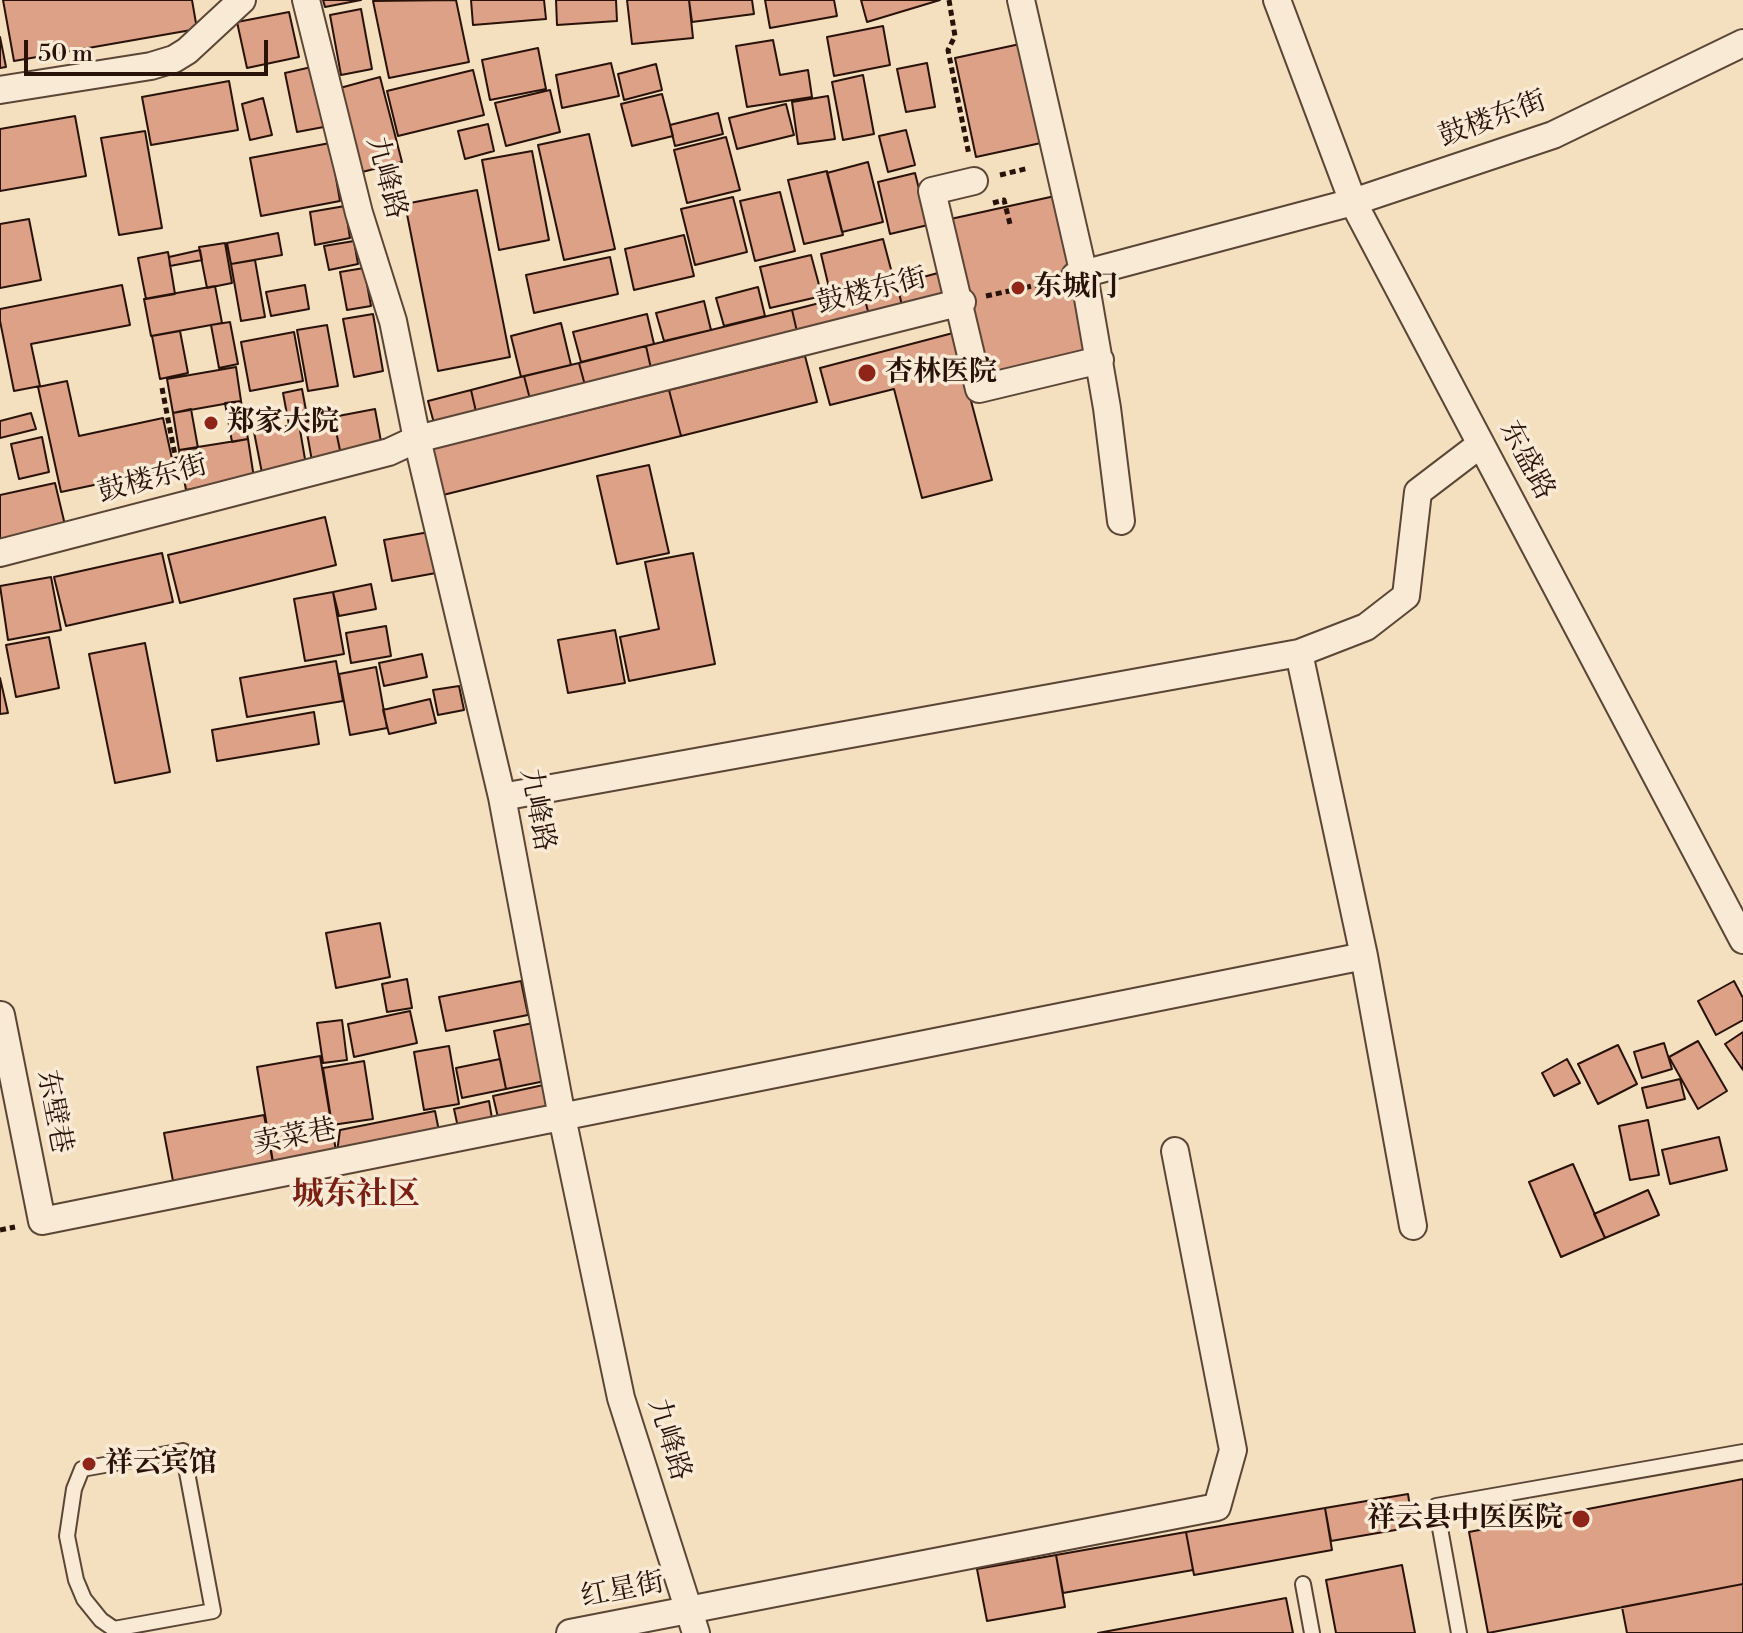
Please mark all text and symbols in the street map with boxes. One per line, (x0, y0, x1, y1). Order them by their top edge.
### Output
scale bar (28, 24, 272, 74)
text: 50 m (38, 39, 93, 69)
street label: 鼓楼东街 (1435, 85, 1551, 155)
street label: 九峰路 (358, 133, 412, 223)
street label: 鼓楼东街 (814, 262, 930, 322)
place label: 东城门 (1034, 271, 1118, 305)
marker: 东城门 (1009, 279, 1027, 297)
place label: 杏林医院 (885, 356, 997, 390)
marker: 杏林医院 (856, 362, 878, 384)
place label: 郑家大院 (227, 406, 339, 440)
marker: 郑家大院 (202, 414, 220, 432)
street label: 东盛路 (1491, 416, 1561, 506)
street label: 鼓楼东街 (95, 449, 211, 511)
street label: 九峰路 (511, 766, 561, 854)
street label: 东壁巷 (28, 1068, 78, 1156)
street label: 卖菜巷 (251, 1113, 339, 1163)
district label: 城东社区 (292, 1177, 420, 1215)
street label: 九峰路 (640, 1395, 696, 1485)
place label: 祥云宾馆 (105, 1447, 217, 1481)
marker: 祥云宾馆 (80, 1455, 98, 1473)
place label: 祥云县中医医院 (1367, 1502, 1563, 1536)
marker: 祥云县中医医院 (1570, 1508, 1592, 1530)
street label: 红星街 (579, 1566, 667, 1616)

